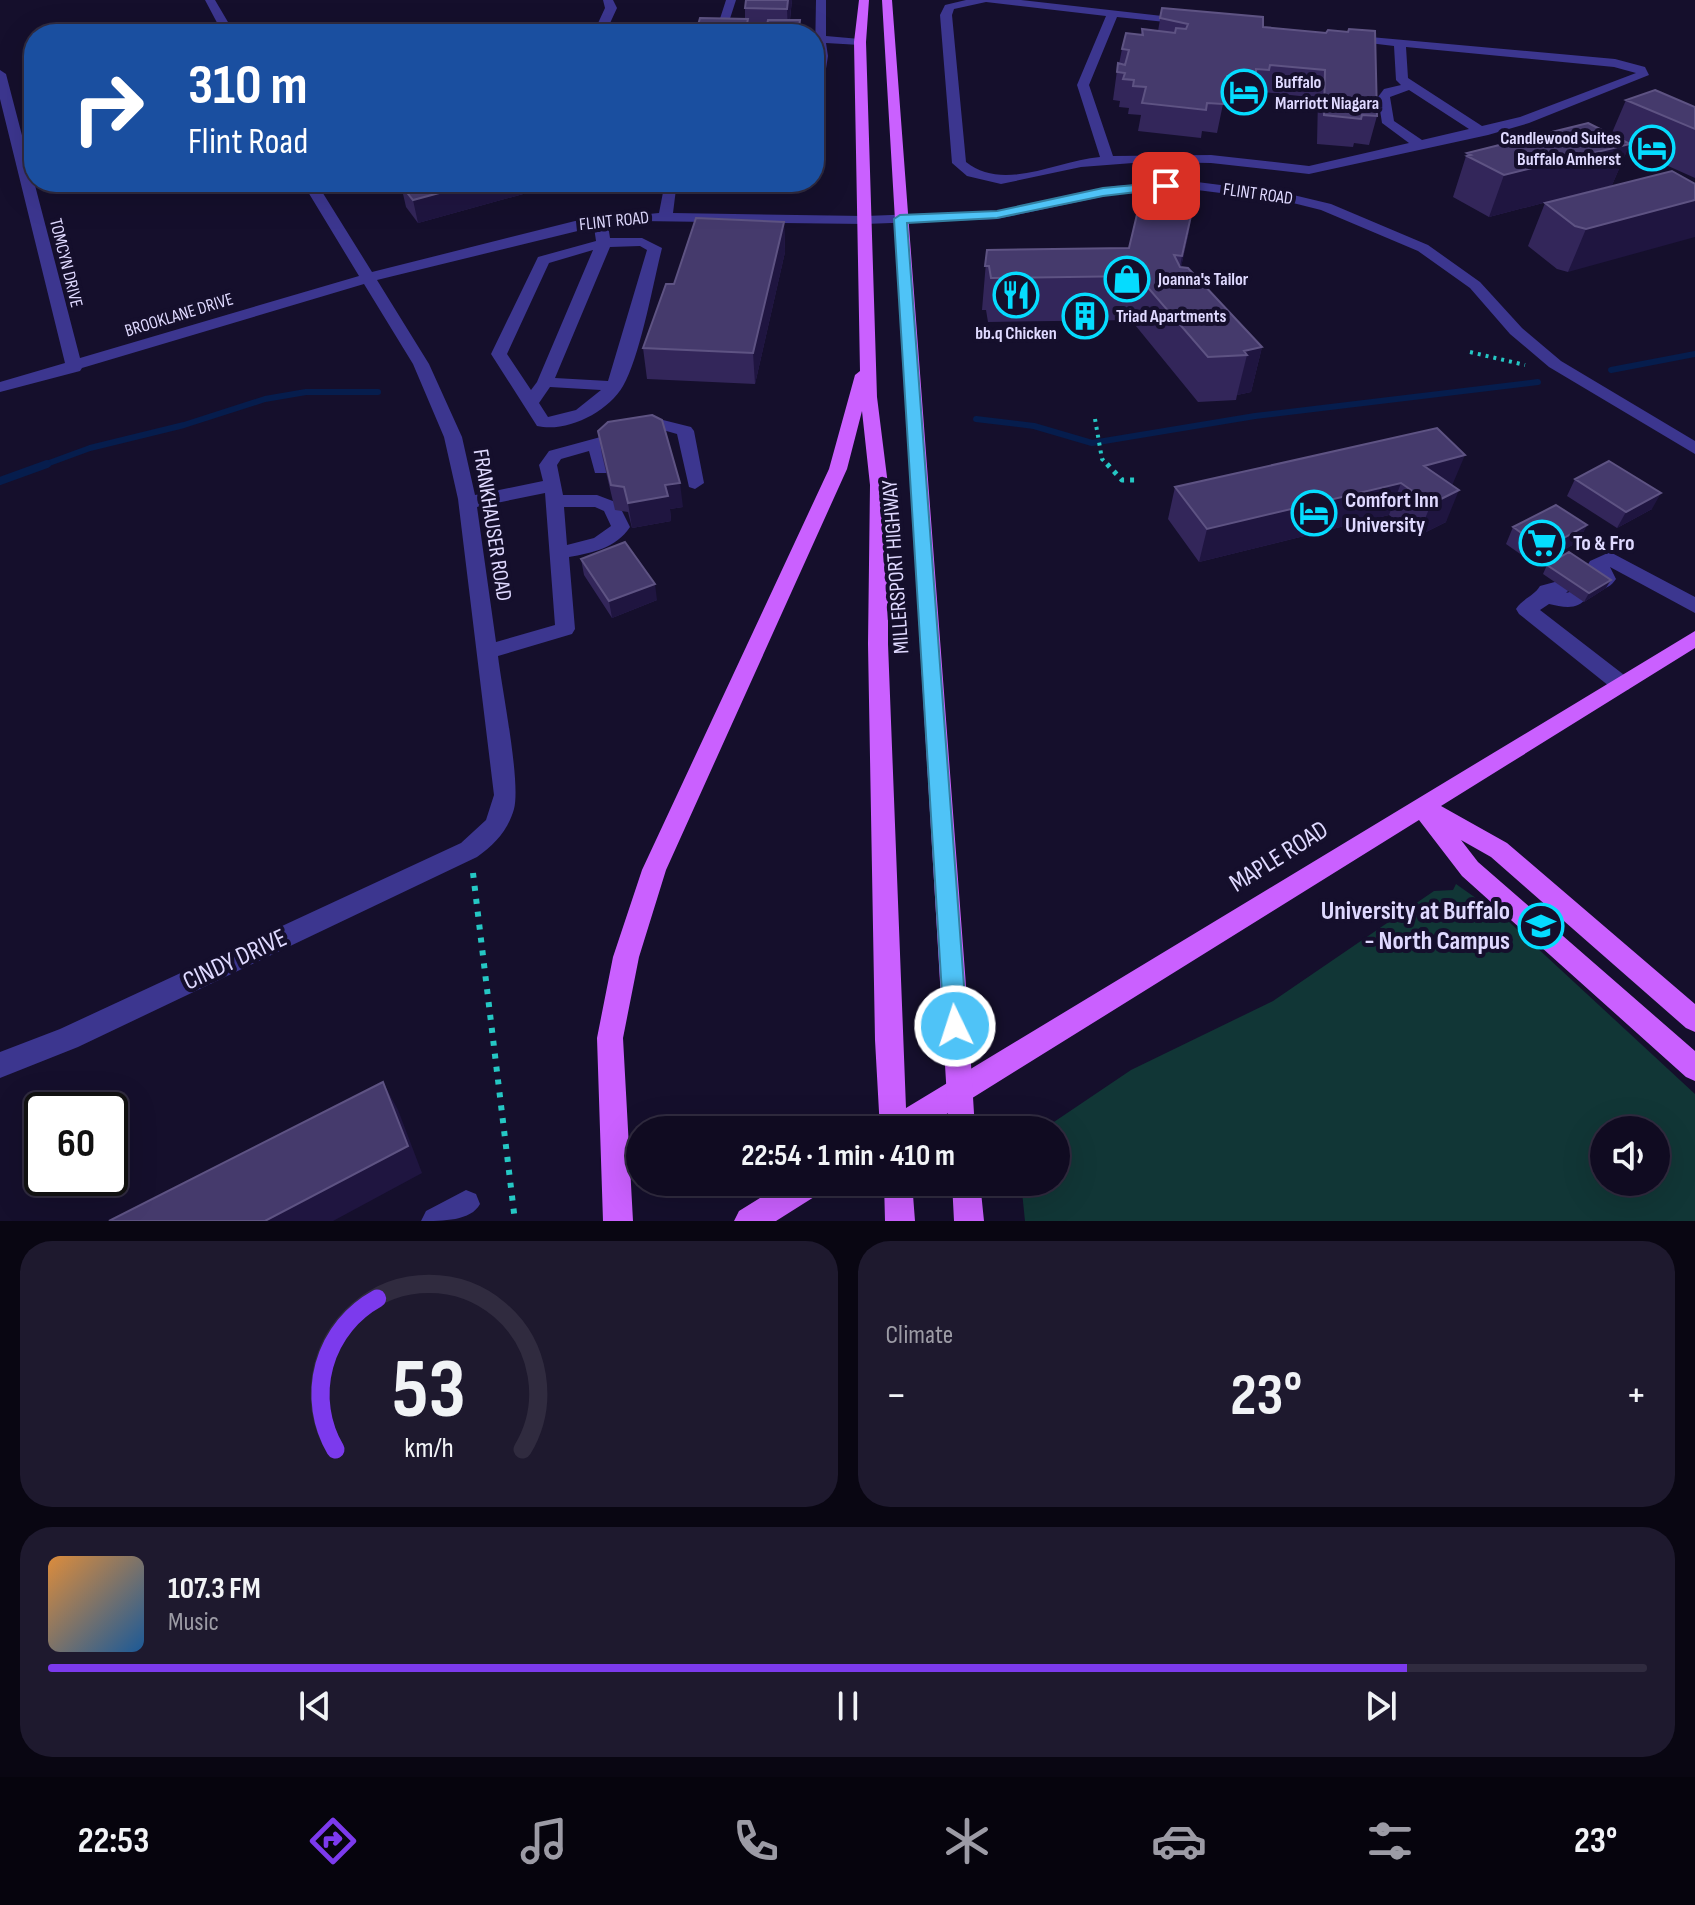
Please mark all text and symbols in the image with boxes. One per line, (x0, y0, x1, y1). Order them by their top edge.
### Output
text: 310 m (188, 53, 308, 120)
icon: right (56, 56, 160, 160)
hotel icon: Buffalo Marriott Niagara (1220, 68, 1268, 116)
place label: Buffalo Marriott Niagara (1275, 72, 1379, 114)
text: Flint Road (188, 121, 308, 164)
hotel icon: Candlewood Suites Buffalo Amherst (1628, 124, 1676, 172)
place label: Candlewood Suites Buffalo Amherst (1500, 128, 1621, 170)
pin (1132, 152, 1200, 220)
icon: arrive (1144, 164, 1188, 208)
street label: FLINT ROAD (1222, 179, 1294, 209)
street label: FLINT ROAD (578, 207, 650, 235)
street label: TOMCYN DRIVE (45, 216, 87, 310)
shop icon: Joanna's Tailor (1103, 255, 1151, 303)
place label: Joanna's Tailor (1157, 269, 1249, 290)
restaurant icon: bb.q Chicken (992, 271, 1040, 319)
street label: BROOKLANE DRIVE (122, 289, 236, 341)
building icon: Triad Apartments (1061, 292, 1109, 340)
place label: Triad Apartments (1116, 306, 1226, 327)
place label: bb.q Chicken (975, 323, 1057, 344)
street label: FRANKHAUSER ROAD (467, 447, 517, 603)
street label: MILLERSPORT HIGHWAY (876, 479, 916, 655)
place label: Comfort Inn University (1345, 487, 1439, 539)
hotel icon: Comfort Inn University (1290, 489, 1338, 537)
supermarket icon: To & Fro (1518, 519, 1566, 567)
place label: To & Fro (1573, 530, 1634, 557)
street label: MAPLE ROAD (1224, 815, 1334, 899)
place label: University at Buffalo - North Campus (1321, 896, 1510, 957)
school or university icon: University at Buffalo - North Campus (1517, 902, 1565, 950)
street label: CINDY DRIVE (178, 923, 292, 997)
position arrow (913, 984, 997, 1068)
speed limit sign: 60 (24, 1092, 128, 1196)
map controls (1590, 1116, 1670, 1196)
button: sound (1590, 1116, 1670, 1196)
text: 22:54 · 1 min · 410 m (741, 1138, 955, 1174)
text: Climate (886, 1320, 953, 1351)
text: 53 (392, 1341, 466, 1441)
text: 23° (1230, 1360, 1302, 1432)
text: − (886, 1369, 907, 1422)
text: + (1625, 1369, 1647, 1422)
text: km/h (404, 1431, 453, 1466)
text: 107.3 FM (168, 1571, 261, 1607)
text: Music (168, 1607, 219, 1638)
icon: previous (293, 1684, 337, 1728)
icon: pause (826, 1684, 870, 1728)
icon: next (1359, 1684, 1403, 1728)
icon: directions (305, 1813, 361, 1869)
icon: music (516, 1813, 572, 1869)
icon: phone (728, 1813, 784, 1869)
icon: climate (939, 1813, 995, 1869)
icon: car (1151, 1813, 1207, 1869)
icon: filters (1362, 1813, 1418, 1869)
text: 22:53 (78, 1820, 149, 1863)
text: 23° (1574, 1820, 1617, 1863)

